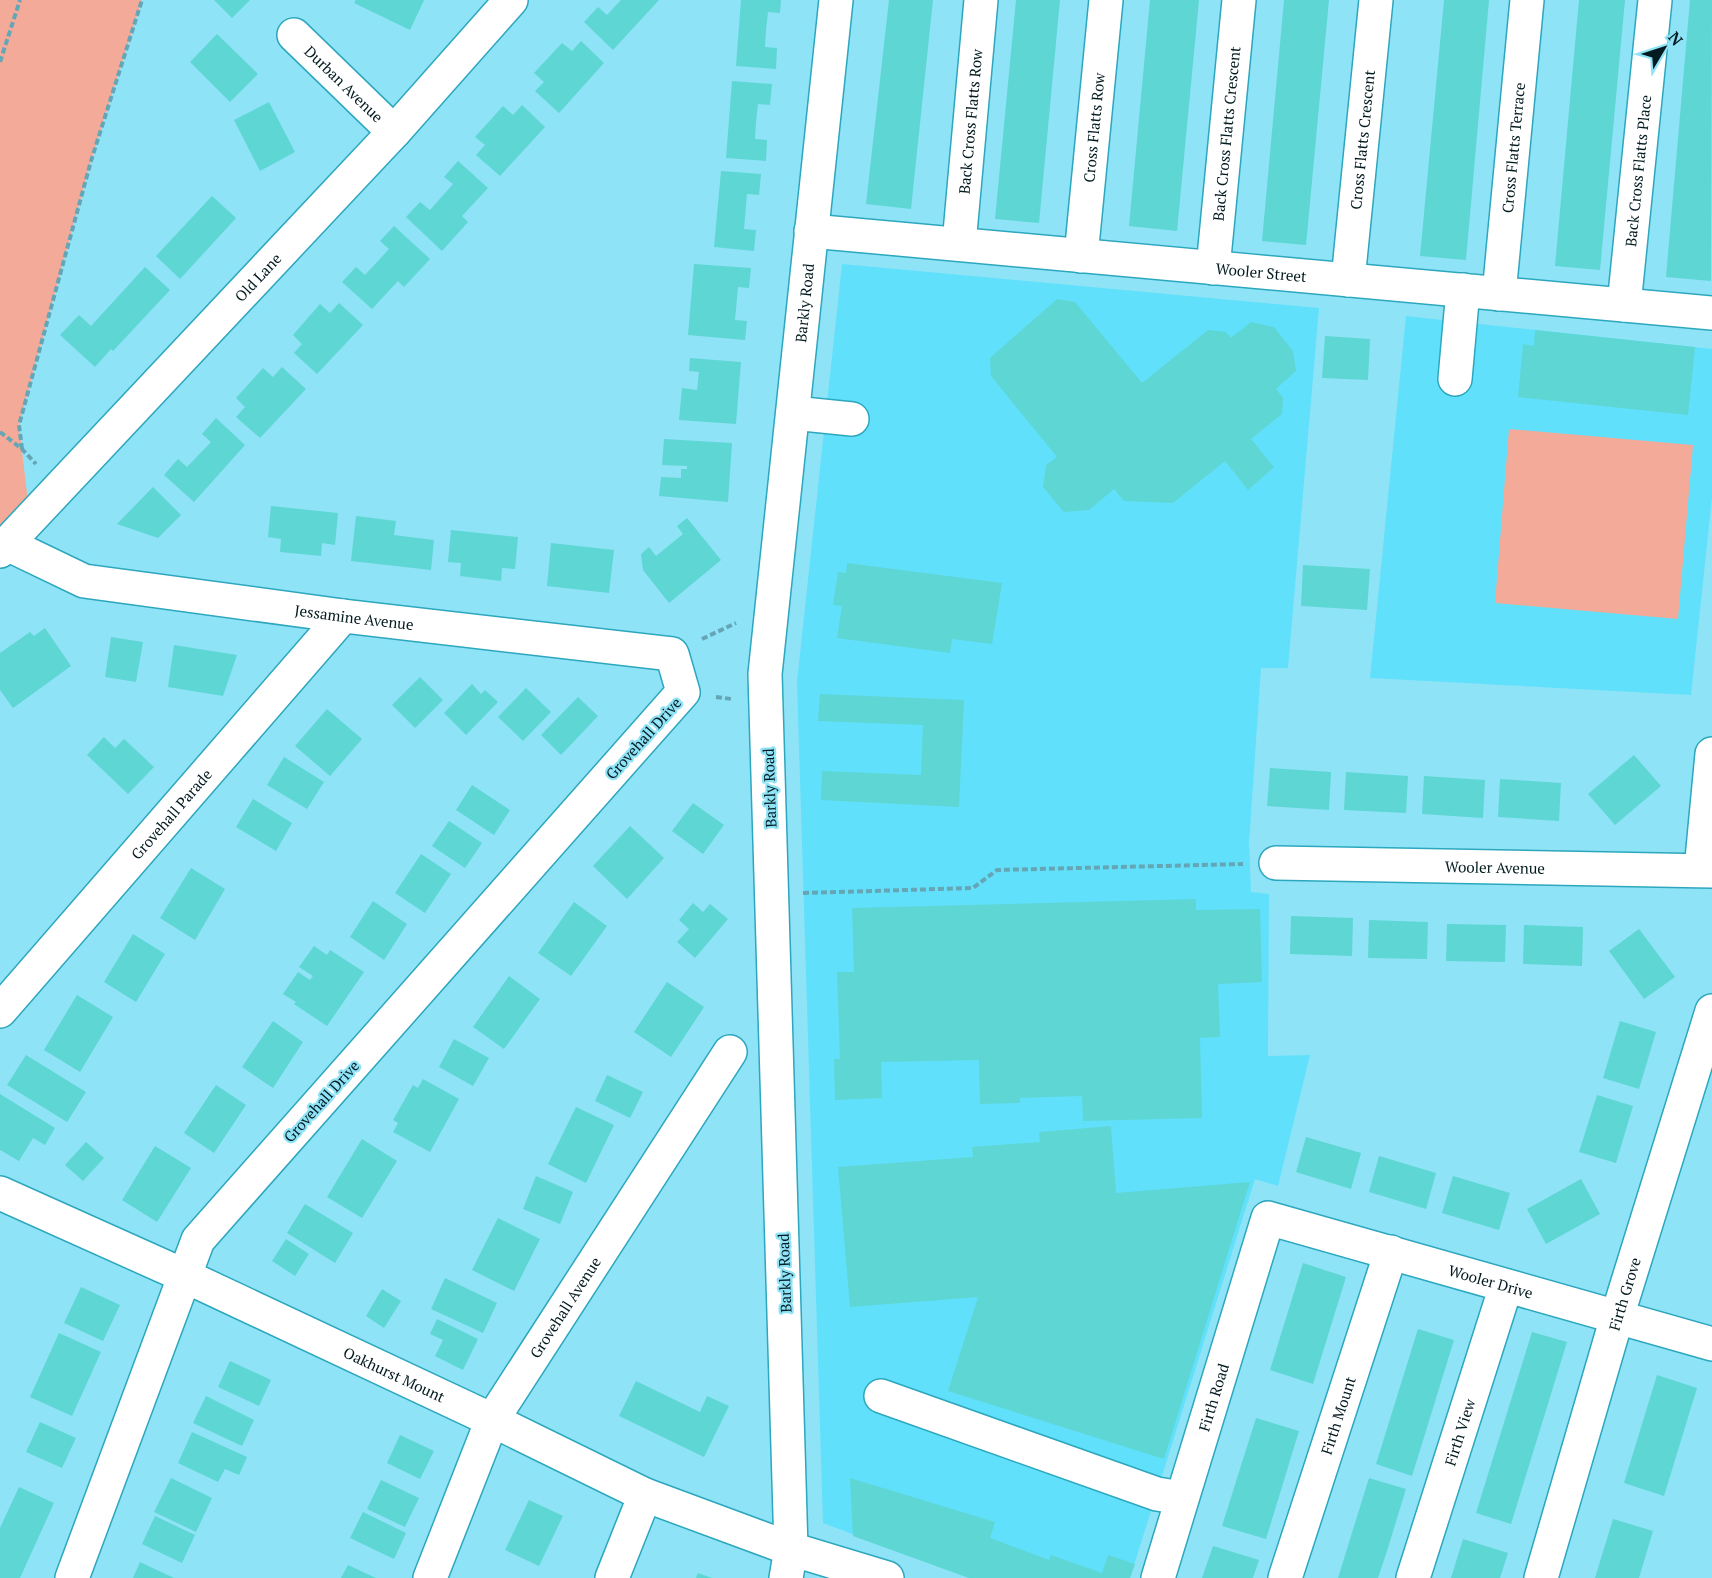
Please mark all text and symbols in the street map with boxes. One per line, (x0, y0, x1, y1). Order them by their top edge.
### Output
north arrow (1634, 18, 1694, 78)
text: N (1663, 27, 1688, 50)
street label: Durban Avenue (301, 41, 388, 127)
street label: Back Cross Flatts Crescent (1208, 45, 1245, 222)
street label: Back Cross Flatts Row (954, 47, 987, 195)
street label: Cross Flatts Crescent (1345, 69, 1379, 210)
street label: Cross Flatts Row (1078, 71, 1109, 183)
street label: Cross Flatts Terrace (1497, 81, 1529, 214)
street label: Back Cross Flatts Place (1620, 94, 1655, 248)
street label: Old Lane (230, 248, 285, 306)
street label: Wooler Street (1215, 258, 1308, 286)
street label: Barkly Road (790, 262, 818, 343)
street label: Jessamine Avenue (293, 600, 415, 634)
street label: Grovehall Drive (601, 693, 685, 783)
street label: Barkly Road (758, 748, 780, 828)
street label: Grovehall Parade (126, 764, 216, 863)
street label: Wooler Avenue (1445, 856, 1545, 878)
street label: Grovehall Drive (279, 1056, 363, 1146)
street label: Barkly Road (773, 1233, 795, 1313)
street label: Grovehall Avenue (525, 1253, 605, 1362)
street label: Firth Grove (1604, 1255, 1645, 1333)
street label: Wooler Drive (1446, 1260, 1535, 1303)
street label: Oakhurst Mount (340, 1342, 449, 1407)
street label: Firth Road (1193, 1361, 1233, 1434)
street label: Firth Mount (1316, 1373, 1360, 1457)
street label: Firth View (1439, 1395, 1480, 1468)

